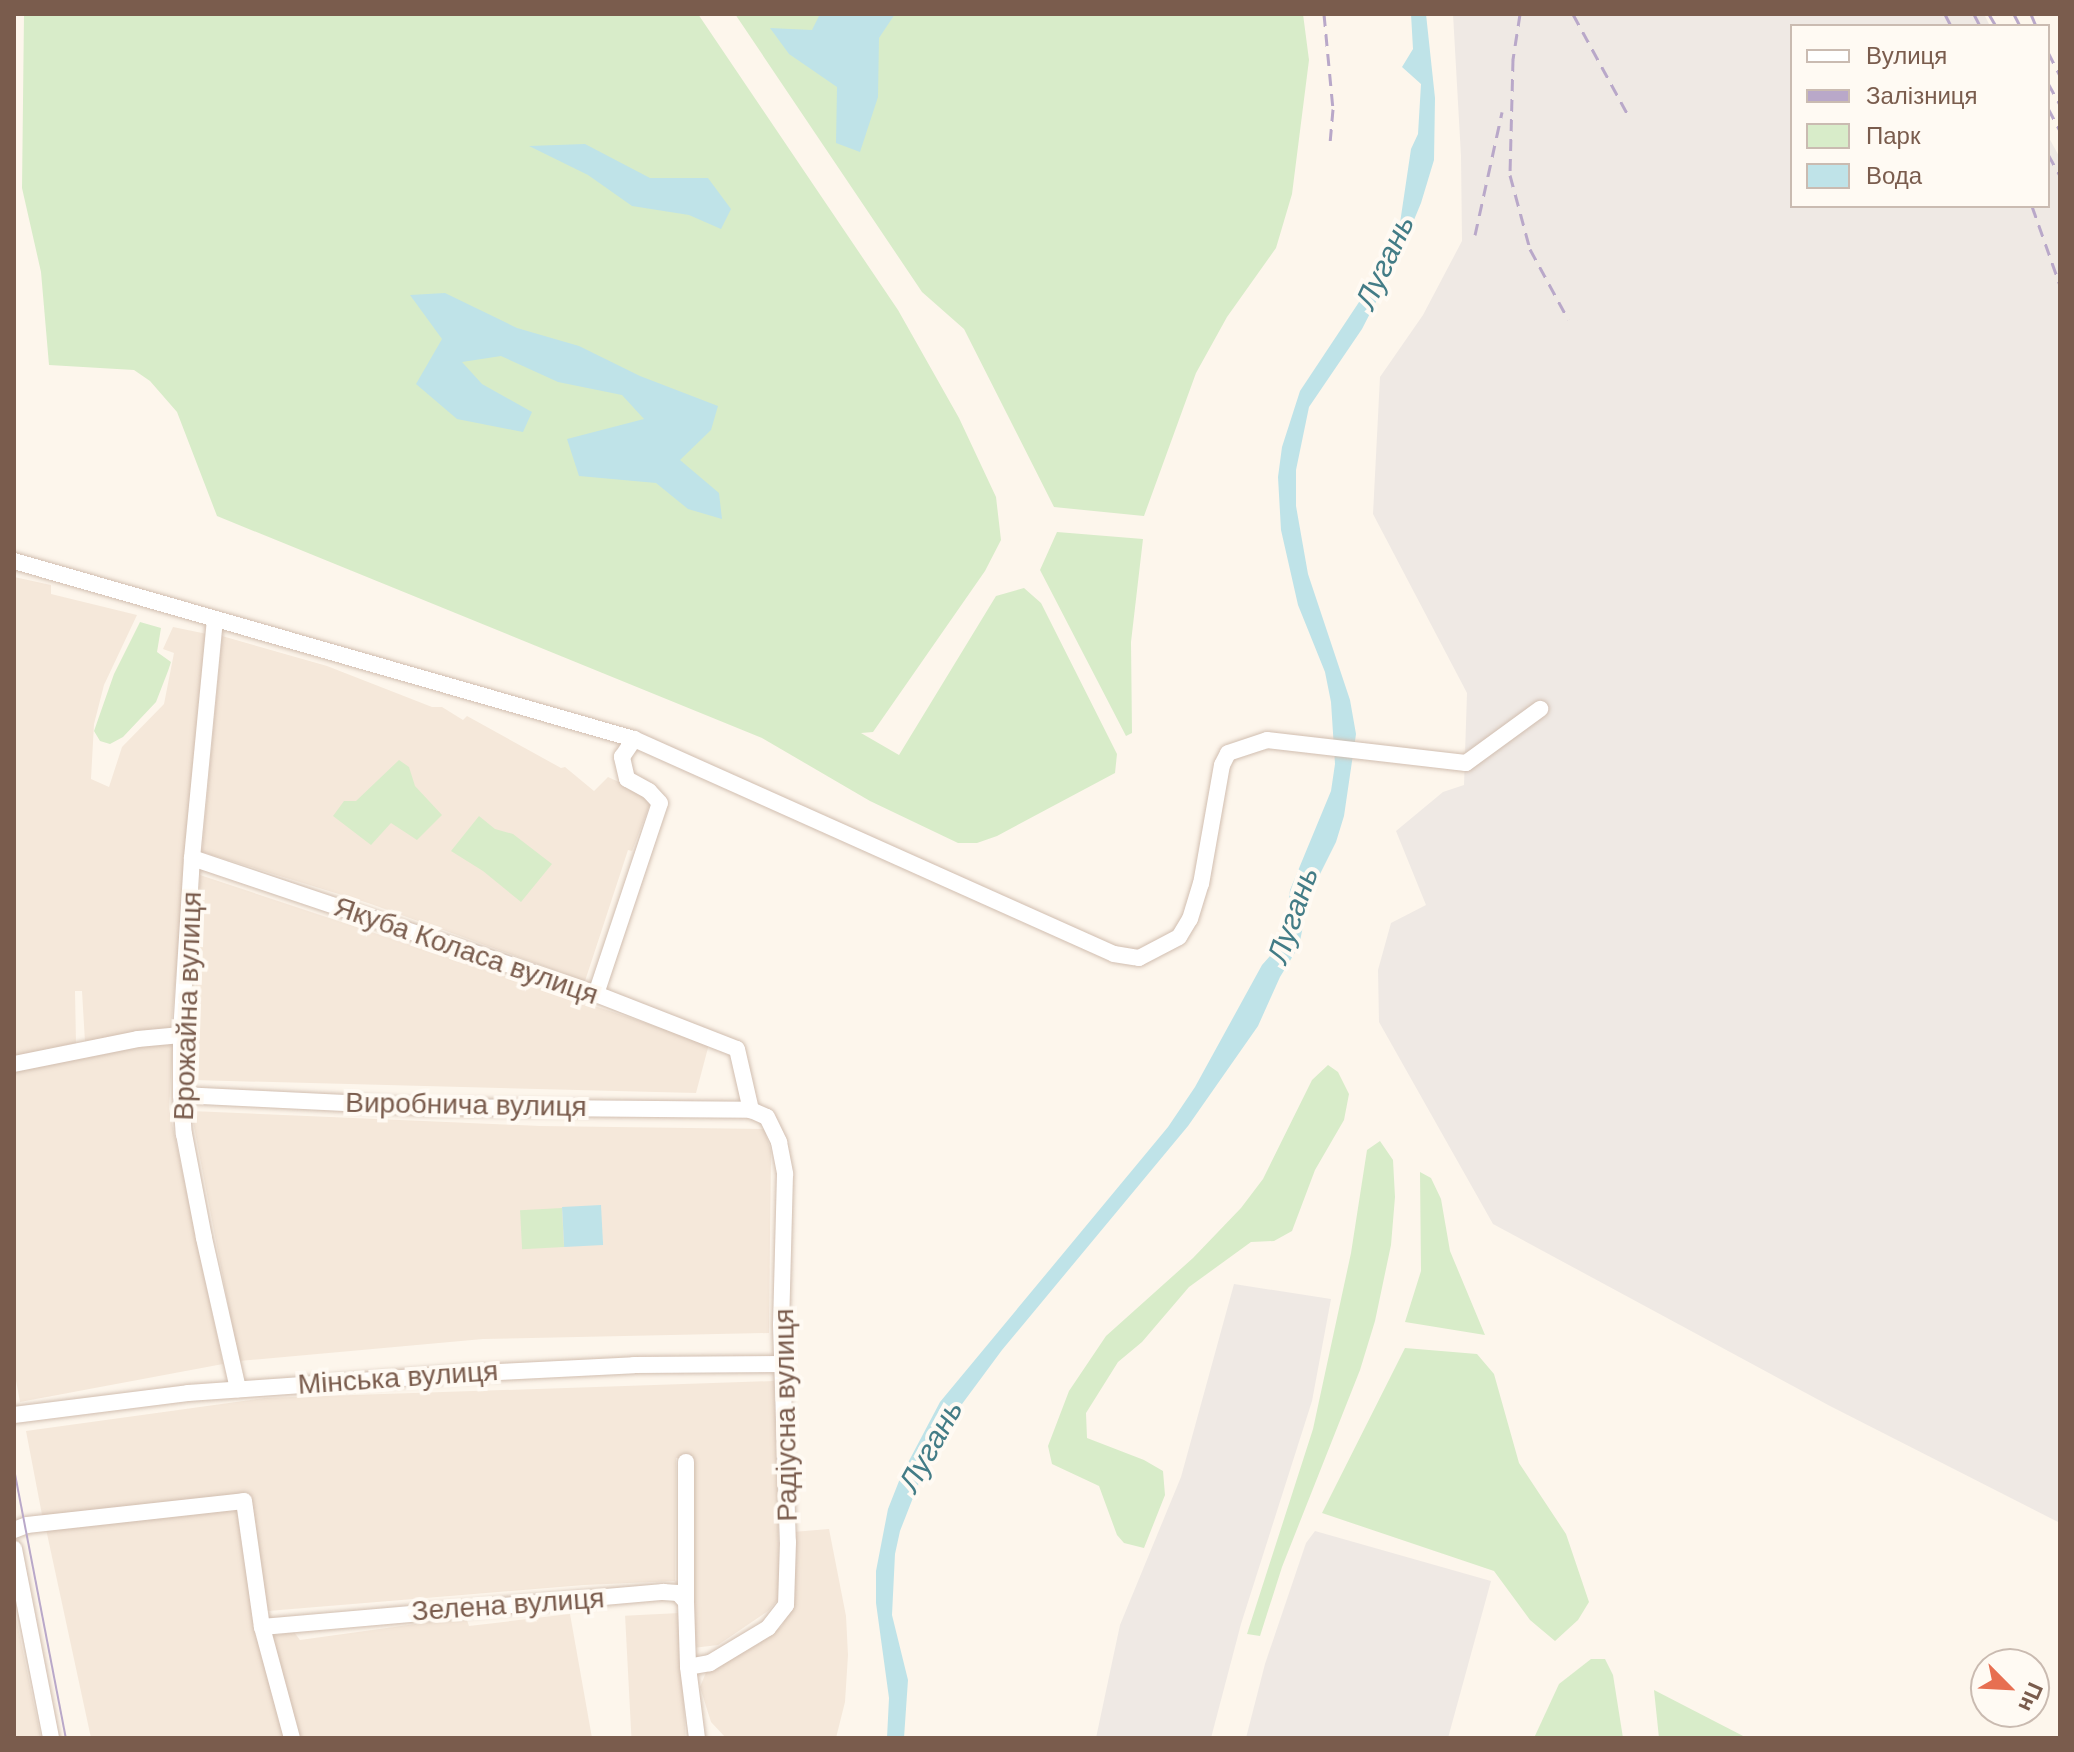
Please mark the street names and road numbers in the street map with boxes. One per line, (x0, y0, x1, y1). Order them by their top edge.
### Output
street label: Якуба Коласа вулиця (329, 890, 603, 1012)
street label: Врожайна вулиця (167, 891, 209, 1121)
street label: Виробнича вулиця (345, 1086, 587, 1124)
street label: Радіусна вулиця (767, 1308, 805, 1522)
street label: Мінська вулиця (297, 1354, 499, 1402)
street label: Зелена вулиця (411, 1582, 605, 1628)

